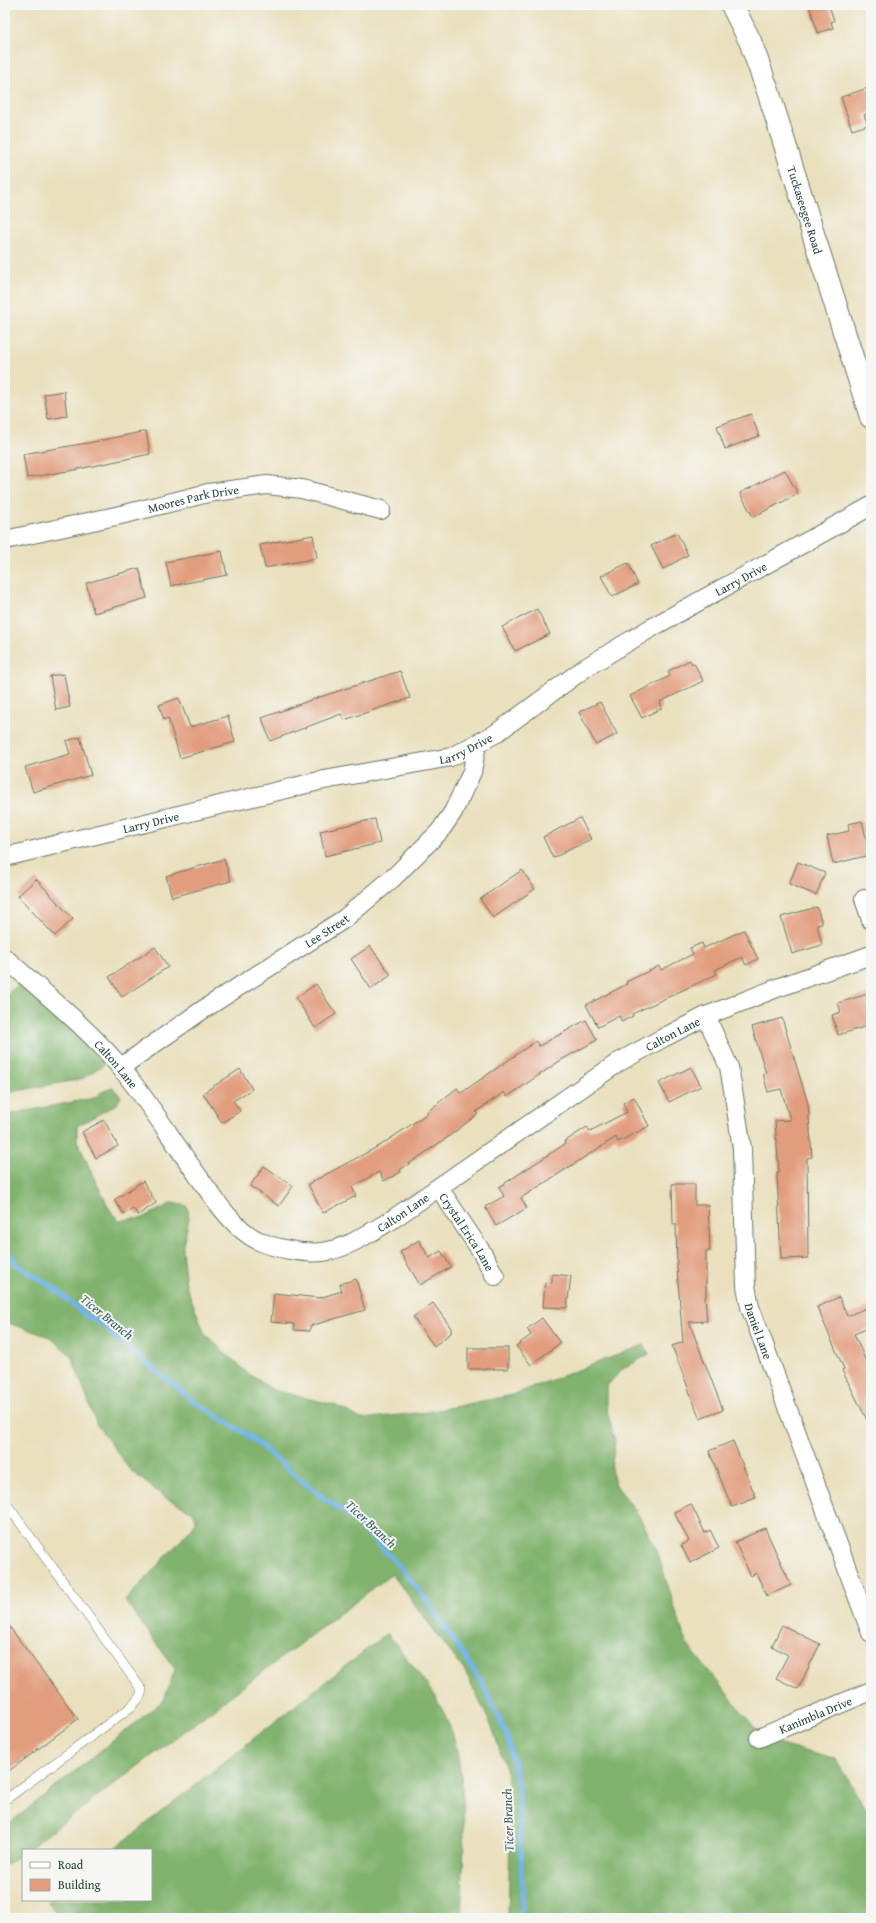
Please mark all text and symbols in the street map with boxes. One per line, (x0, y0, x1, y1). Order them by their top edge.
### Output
street label: Tuckaseegee Road (784, 164, 828, 256)
street label: Moores Park Drive (146, 480, 240, 516)
street label: Larry Drive (711, 557, 770, 600)
street label: Larry Drive (438, 728, 495, 767)
street label: Larry Drive (121, 807, 181, 837)
street label: Lee Street (301, 909, 353, 951)
street label: Calton Lane (642, 1012, 703, 1055)
street label: Calton Lane (91, 1036, 143, 1092)
street label: Calton Lane (374, 1188, 432, 1235)
street label: Crystal Erica Lane (436, 1189, 499, 1274)
water label: Ticer Branch (76, 1290, 138, 1345)
street label: Daniel Lane (741, 1302, 777, 1362)
water label: Ticer Branch (341, 1495, 401, 1553)
street label: Kanimbla Drive (776, 1691, 855, 1737)
water label: Ticer Branch (497, 1788, 519, 1852)
legend (22, 1849, 152, 1901)
text: Road (58, 1856, 84, 1873)
text: Building (58, 1876, 101, 1893)

